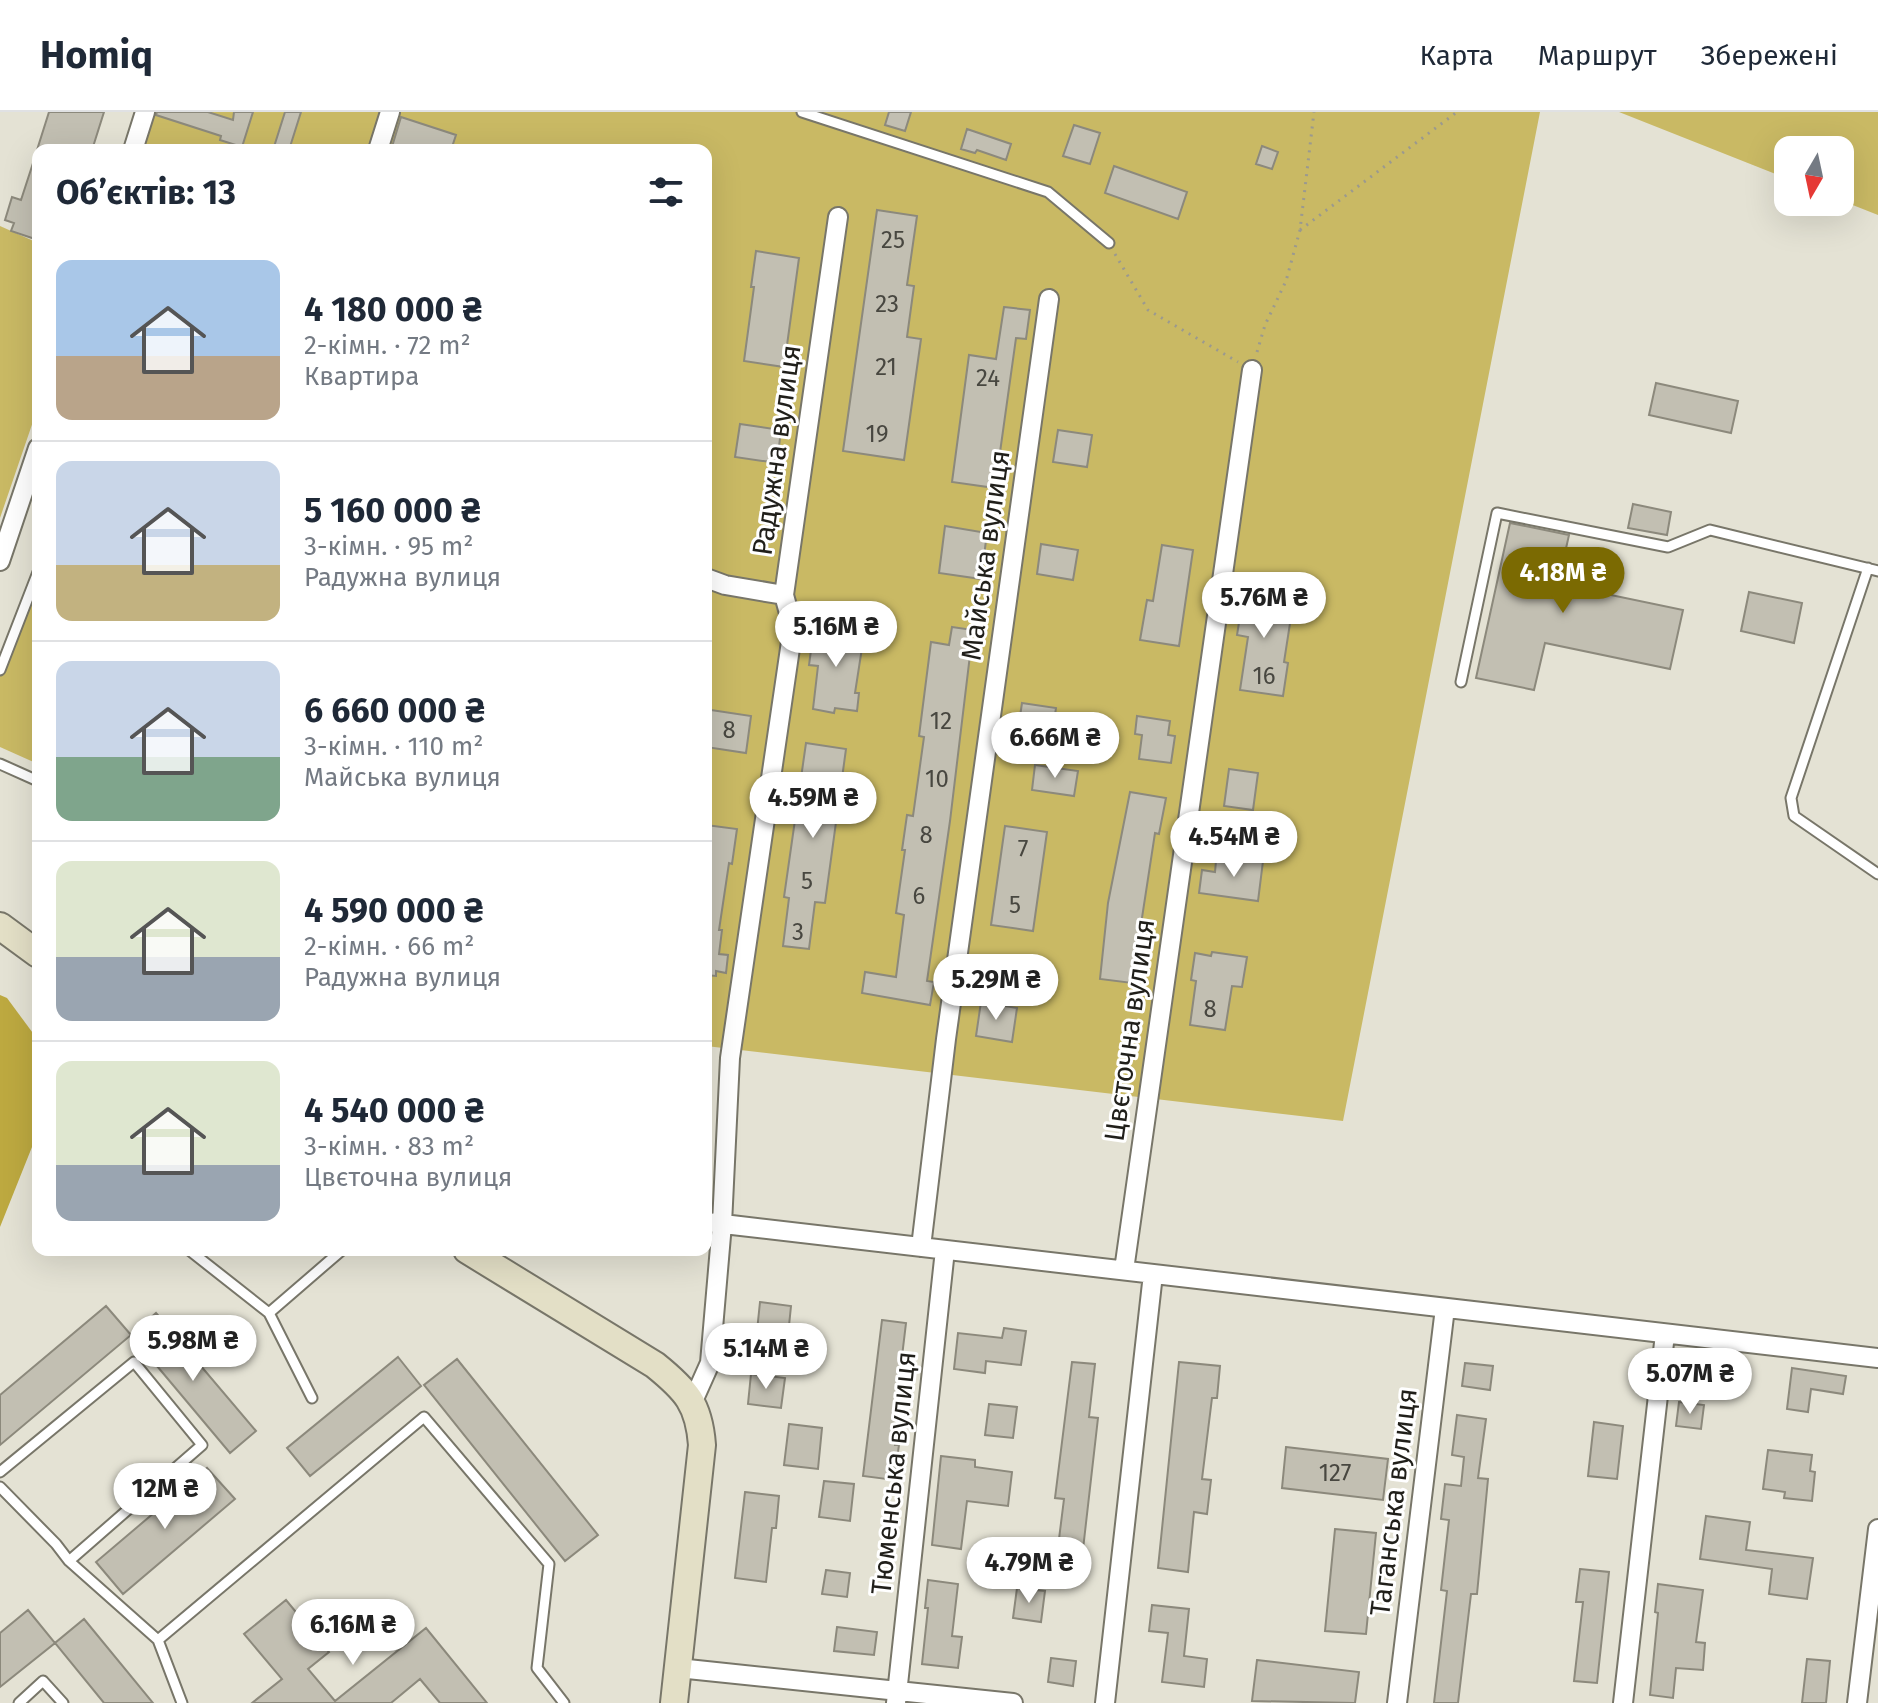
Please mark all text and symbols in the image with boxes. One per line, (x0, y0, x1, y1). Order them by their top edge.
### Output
text: Homiq (40, 32, 153, 78)
text: Карта (1420, 39, 1494, 72)
text: Маршрут (1538, 39, 1657, 72)
text: Збережені (1701, 39, 1838, 72)
north arrow (1774, 136, 1854, 216)
map controls (1774, 136, 1854, 216)
icon: filters (644, 170, 688, 214)
text: Об’єктів: 13 (56, 172, 236, 213)
house number: 25 (881, 226, 905, 254)
text: 4 180 000 ₴ (304, 289, 482, 330)
house number: 23 (875, 290, 899, 318)
icon: home (120, 292, 216, 388)
text: 2-кімн. · 72 m² (304, 330, 471, 361)
street label: Радужна вулиця (745, 343, 808, 558)
house number: 21 (875, 353, 897, 381)
text: Квартира (304, 361, 419, 392)
house number: 24 (976, 364, 1000, 392)
house number: 19 (866, 420, 889, 448)
street label: Майська вулиця (954, 448, 1017, 662)
text: 5 160 000 ₴ (304, 490, 480, 531)
icon: home (120, 493, 216, 589)
text: 3-кімн. · 95 m² (304, 531, 474, 562)
pin: 4.18M ₴ (1489, 547, 1637, 615)
text: 4.18M ₴ (1519, 557, 1607, 588)
text: Радужна вулиця (304, 562, 501, 593)
pin: 5.76M ₴ (1190, 572, 1338, 640)
text: 5.76M ₴ (1220, 582, 1308, 613)
pin: 5.16M ₴ (762, 601, 910, 669)
text: 5.16M ₴ (793, 611, 879, 642)
house number: 16 (1252, 662, 1276, 690)
text: 6 660 000 ₴ (304, 690, 485, 731)
icon: home (120, 693, 216, 789)
house number: 12 (930, 707, 952, 735)
pin: 6.66M ₴ (981, 712, 1129, 780)
house number: 8 (722, 716, 736, 744)
text: 6.66M ₴ (1009, 722, 1101, 753)
text: 3-кімн. · 110 m² (304, 731, 484, 762)
text: Майська вулиця (304, 762, 501, 793)
house number: 10 (925, 765, 949, 793)
pin: 4.59M ₴ (739, 772, 887, 840)
text: 4.59M ₴ (768, 782, 858, 813)
pin: 4.54M ₴ (1160, 811, 1308, 879)
house number: 8 (919, 821, 933, 849)
text: 4.54M ₴ (1188, 821, 1280, 852)
house number: 7 (1018, 835, 1028, 863)
house number: 5 (801, 867, 813, 895)
house number: 6 (913, 882, 925, 910)
text: 4 590 000 ₴ (304, 890, 483, 931)
house number: 5 (1009, 891, 1021, 919)
icon: home (120, 893, 216, 989)
street label: Цвєточна вулиця (1098, 917, 1161, 1143)
house number: 3 (792, 918, 804, 946)
text: 2-кімн. · 66 m² (304, 931, 474, 962)
pin: 5.29M ₴ (922, 954, 1070, 1022)
text: Радужна вулиця (304, 962, 501, 993)
text: 5.29M ₴ (951, 964, 1041, 995)
house number: 8 (1203, 995, 1217, 1023)
text: 4 540 000 ₴ (304, 1090, 484, 1131)
icon: home (120, 1093, 216, 1189)
text: 3-кімн. · 83 m² (304, 1131, 474, 1162)
text: Цвєточна вулиця (304, 1162, 512, 1193)
pin: 5.98M ₴ (119, 1315, 267, 1383)
pin: 5.14M ₴ (692, 1323, 840, 1391)
text: 5.98M ₴ (148, 1325, 238, 1356)
text: 5.14M ₴ (723, 1333, 809, 1364)
pin: 5.07M ₴ (1616, 1348, 1764, 1416)
street label: Тюменська вулиця (864, 1350, 923, 1596)
text: 5.07M ₴ (1646, 1358, 1734, 1389)
street label: Таганська вулиця (1363, 1386, 1424, 1618)
house number: 127 (1319, 1459, 1351, 1487)
pin: 12M ₴ (109, 1463, 221, 1531)
text: 12M ₴ (131, 1473, 199, 1504)
pin: 4.79M ₴ (955, 1537, 1103, 1605)
text: 4.79M ₴ (985, 1547, 1073, 1578)
pin: 6.16M ₴ (279, 1599, 427, 1667)
text: 6.16M ₴ (310, 1609, 396, 1640)

